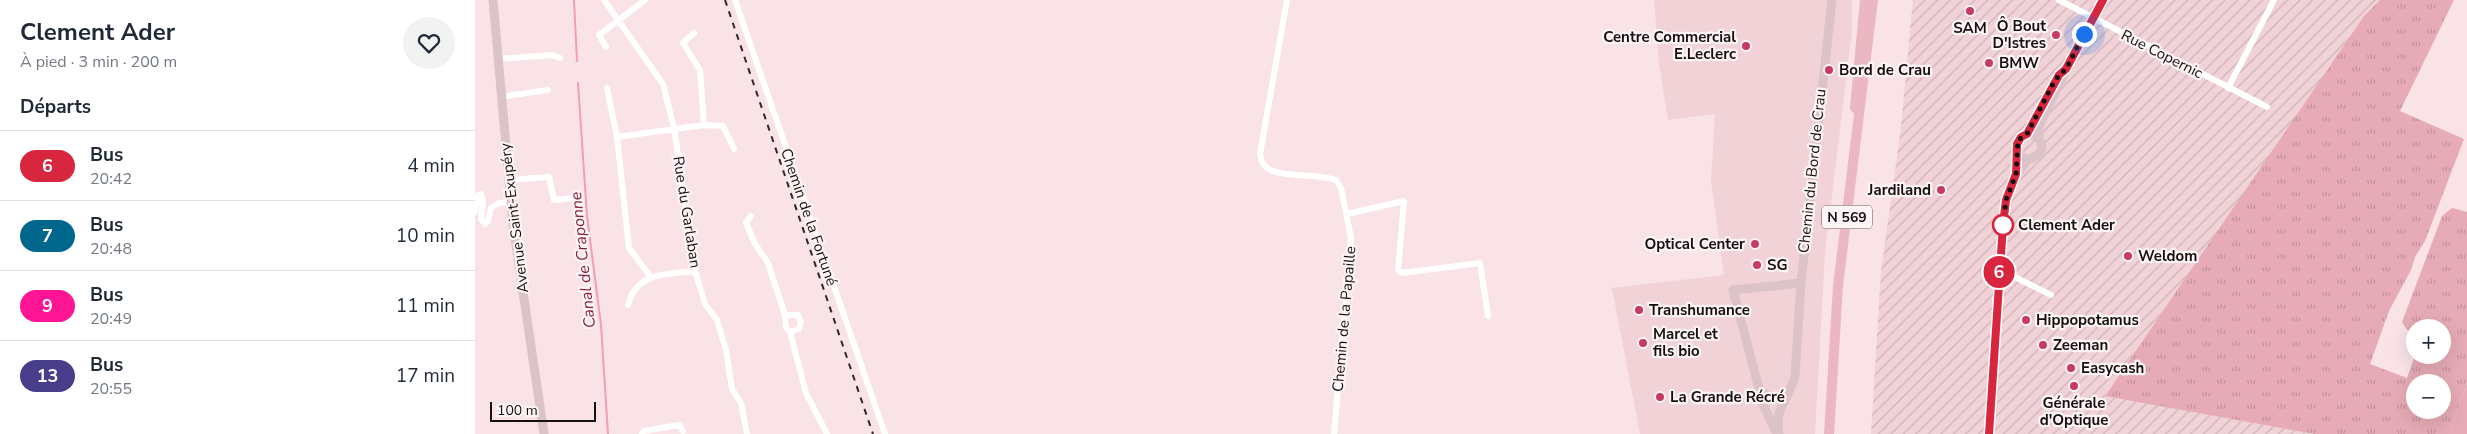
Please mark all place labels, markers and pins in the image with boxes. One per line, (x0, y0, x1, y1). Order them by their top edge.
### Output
marker: SAM (1964, 5, 1976, 17)
place label: Ô Bout D'Istres (1993, 16, 2046, 53)
place label: SAM (1953, 18, 1987, 38)
place label: Centre Commercial E.Leclerc (1603, 27, 1736, 64)
marker: Ô Bout D'Istres (2050, 29, 2062, 41)
marker: Centre Commercial E.Leclerc (1740, 40, 1752, 52)
place label: BMW (1999, 53, 2039, 73)
marker: BMW (1983, 57, 1995, 69)
place label: Bord de Crau (1839, 60, 1931, 80)
marker: Bord de Crau (1823, 64, 1835, 76)
place label: Jardiland (1867, 180, 1931, 200)
marker: Jardiland (1935, 184, 1947, 196)
marker: Clement Ader (1992, 214, 2014, 236)
place label: Clement Ader (2018, 215, 2115, 235)
place label: Optical Center (1644, 234, 1745, 254)
marker: Optical Center (1749, 238, 1761, 250)
place label: Weldom (2138, 246, 2197, 266)
marker: Weldom (2122, 250, 2134, 262)
place label: SG (1767, 255, 1788, 275)
marker: SG (1751, 259, 1763, 271)
place label: Transhumance (1649, 300, 1750, 320)
marker: Transhumance (1633, 304, 1645, 316)
place label: Hippopotamus (2036, 310, 2139, 330)
marker: Hippopotamus (2020, 314, 2032, 326)
place label: Marcel et fils bio (1653, 324, 1718, 361)
place label: Zeeman (2053, 335, 2108, 355)
marker: Marcel et fils bio (1637, 337, 1649, 349)
marker: Zeeman (2037, 339, 2049, 351)
place label: Easycash (2081, 358, 2144, 378)
marker: Easycash (2065, 362, 2077, 374)
marker: Générale d'Optique (2068, 380, 2080, 392)
place label: La Grande Récré (1670, 387, 1785, 407)
marker: La Grande Récré (1654, 391, 1666, 403)
place label: Générale d'Optique (2040, 393, 2108, 430)

